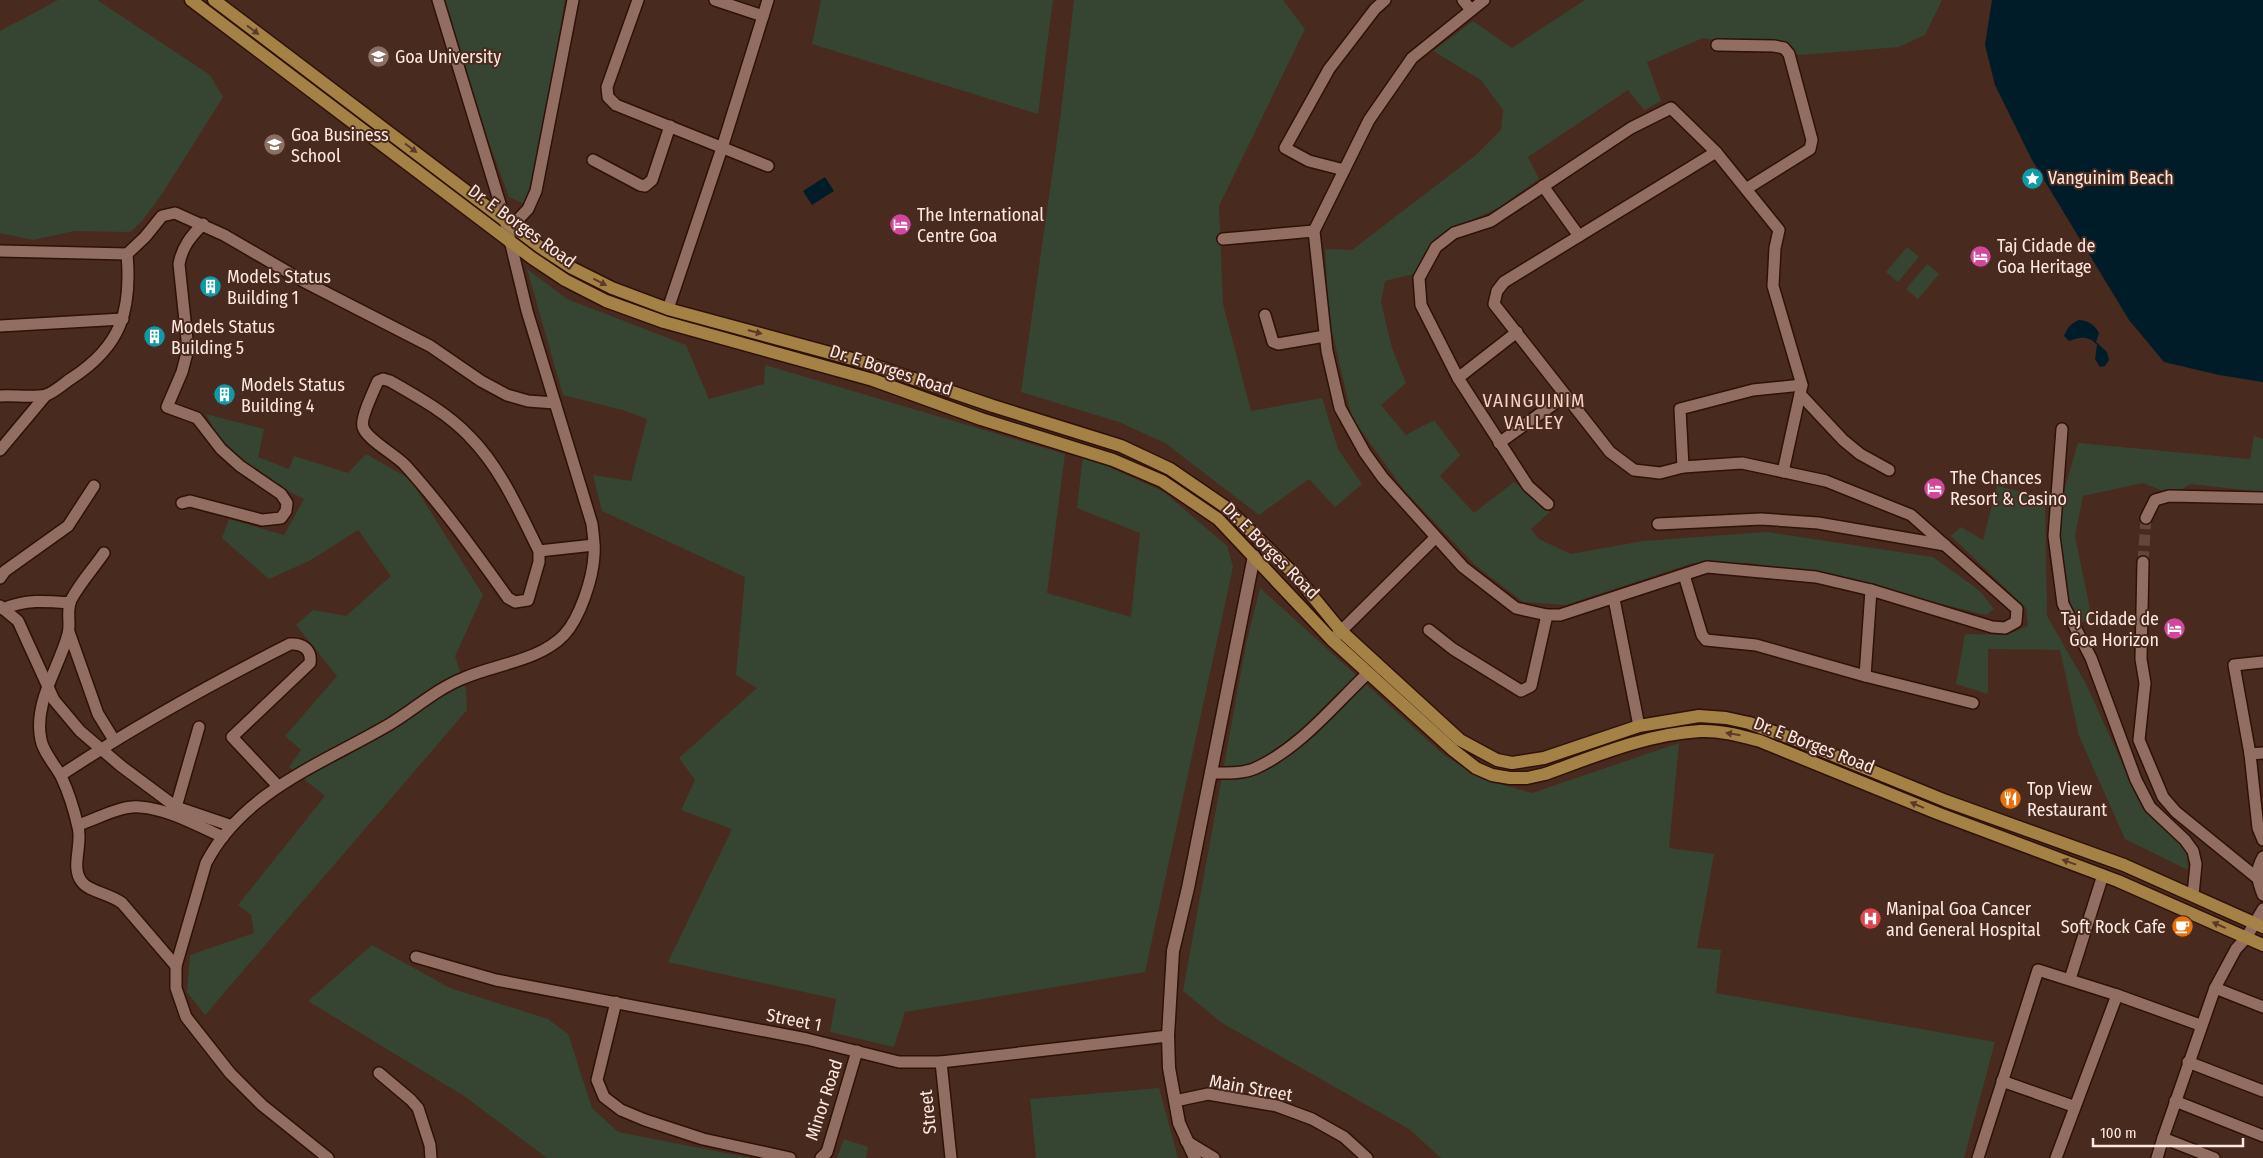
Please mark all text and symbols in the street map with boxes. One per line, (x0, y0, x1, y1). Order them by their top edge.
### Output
one-way arrow (246, 24, 259, 35)
school or university icon: Goa University (367, 45, 391, 69)
place label: Goa University (395, 46, 501, 68)
place label: Goa Business School (291, 124, 389, 167)
school or university icon: Goa Business School (263, 133, 287, 157)
one-way arrow (404, 143, 417, 154)
place icon: Vanguinim Beach (2020, 166, 2044, 190)
place label: Vanguinim Beach (2048, 167, 2174, 189)
street label: Dr. E Borges Road (464, 180, 580, 272)
place label: The International Centre Goa (917, 204, 1044, 247)
hotel icon: The International Centre Goa (889, 213, 913, 237)
place label: Taj Cidade de Goa Heritage (1997, 235, 2095, 278)
hotel icon: Taj Cidade de Goa Heritage (1969, 244, 1993, 268)
place label: Models Status Building 1 (227, 266, 331, 309)
building icon: Models Status Building 1 (199, 275, 223, 299)
one-way arrow (593, 278, 607, 286)
place label: Models Status Building 5 (171, 316, 275, 359)
building icon: Models Status Building 5 (143, 325, 167, 349)
one-way arrow (747, 328, 762, 336)
street label: Dr. E Borges Road (827, 340, 955, 400)
place label: Models Status Building 4 (241, 374, 345, 417)
building icon: Models Status Building 4 (213, 383, 237, 407)
district label: VAINGUINIM VALLEY (1483, 389, 1585, 434)
place label: The Chances Resort & Casino (1950, 467, 2067, 510)
hotel icon: The Chances Resort & Casino (1922, 476, 1946, 500)
street label: Dr. E Borges Road (1218, 498, 1324, 604)
place label: Taj Cidade de Goa Horizon (2061, 608, 2159, 651)
hotel icon: Taj Cidade de Goa Horizon (2163, 617, 2187, 641)
street label: Dr. E Borges Road (1750, 712, 1878, 778)
one-way arrow (1724, 730, 1740, 738)
place label: Top View Restaurant (2027, 778, 2107, 821)
restaurant icon: Top View Restaurant (1999, 787, 2023, 811)
one-way arrow (1909, 801, 1924, 809)
one-way arrow (2061, 858, 2076, 866)
place label: Manipal Goa Cancer and General Hospital (1886, 898, 2041, 941)
hospital icon: Manipal Goa Cancer and General Hospital (1858, 907, 1882, 931)
cafe icon: Soft Rock Cafe (2170, 915, 2194, 939)
place label: Soft Rock Cafe (2061, 916, 2166, 938)
one-way arrow (2212, 921, 2226, 929)
street label: Street 1 (765, 1004, 823, 1036)
street label: Minor Road (801, 1057, 847, 1143)
street label: Main Street (1208, 1070, 1294, 1106)
street label: Street (915, 1089, 941, 1135)
scale bar (2093, 1116, 2243, 1148)
text: 100 m (2100, 1124, 2137, 1142)

